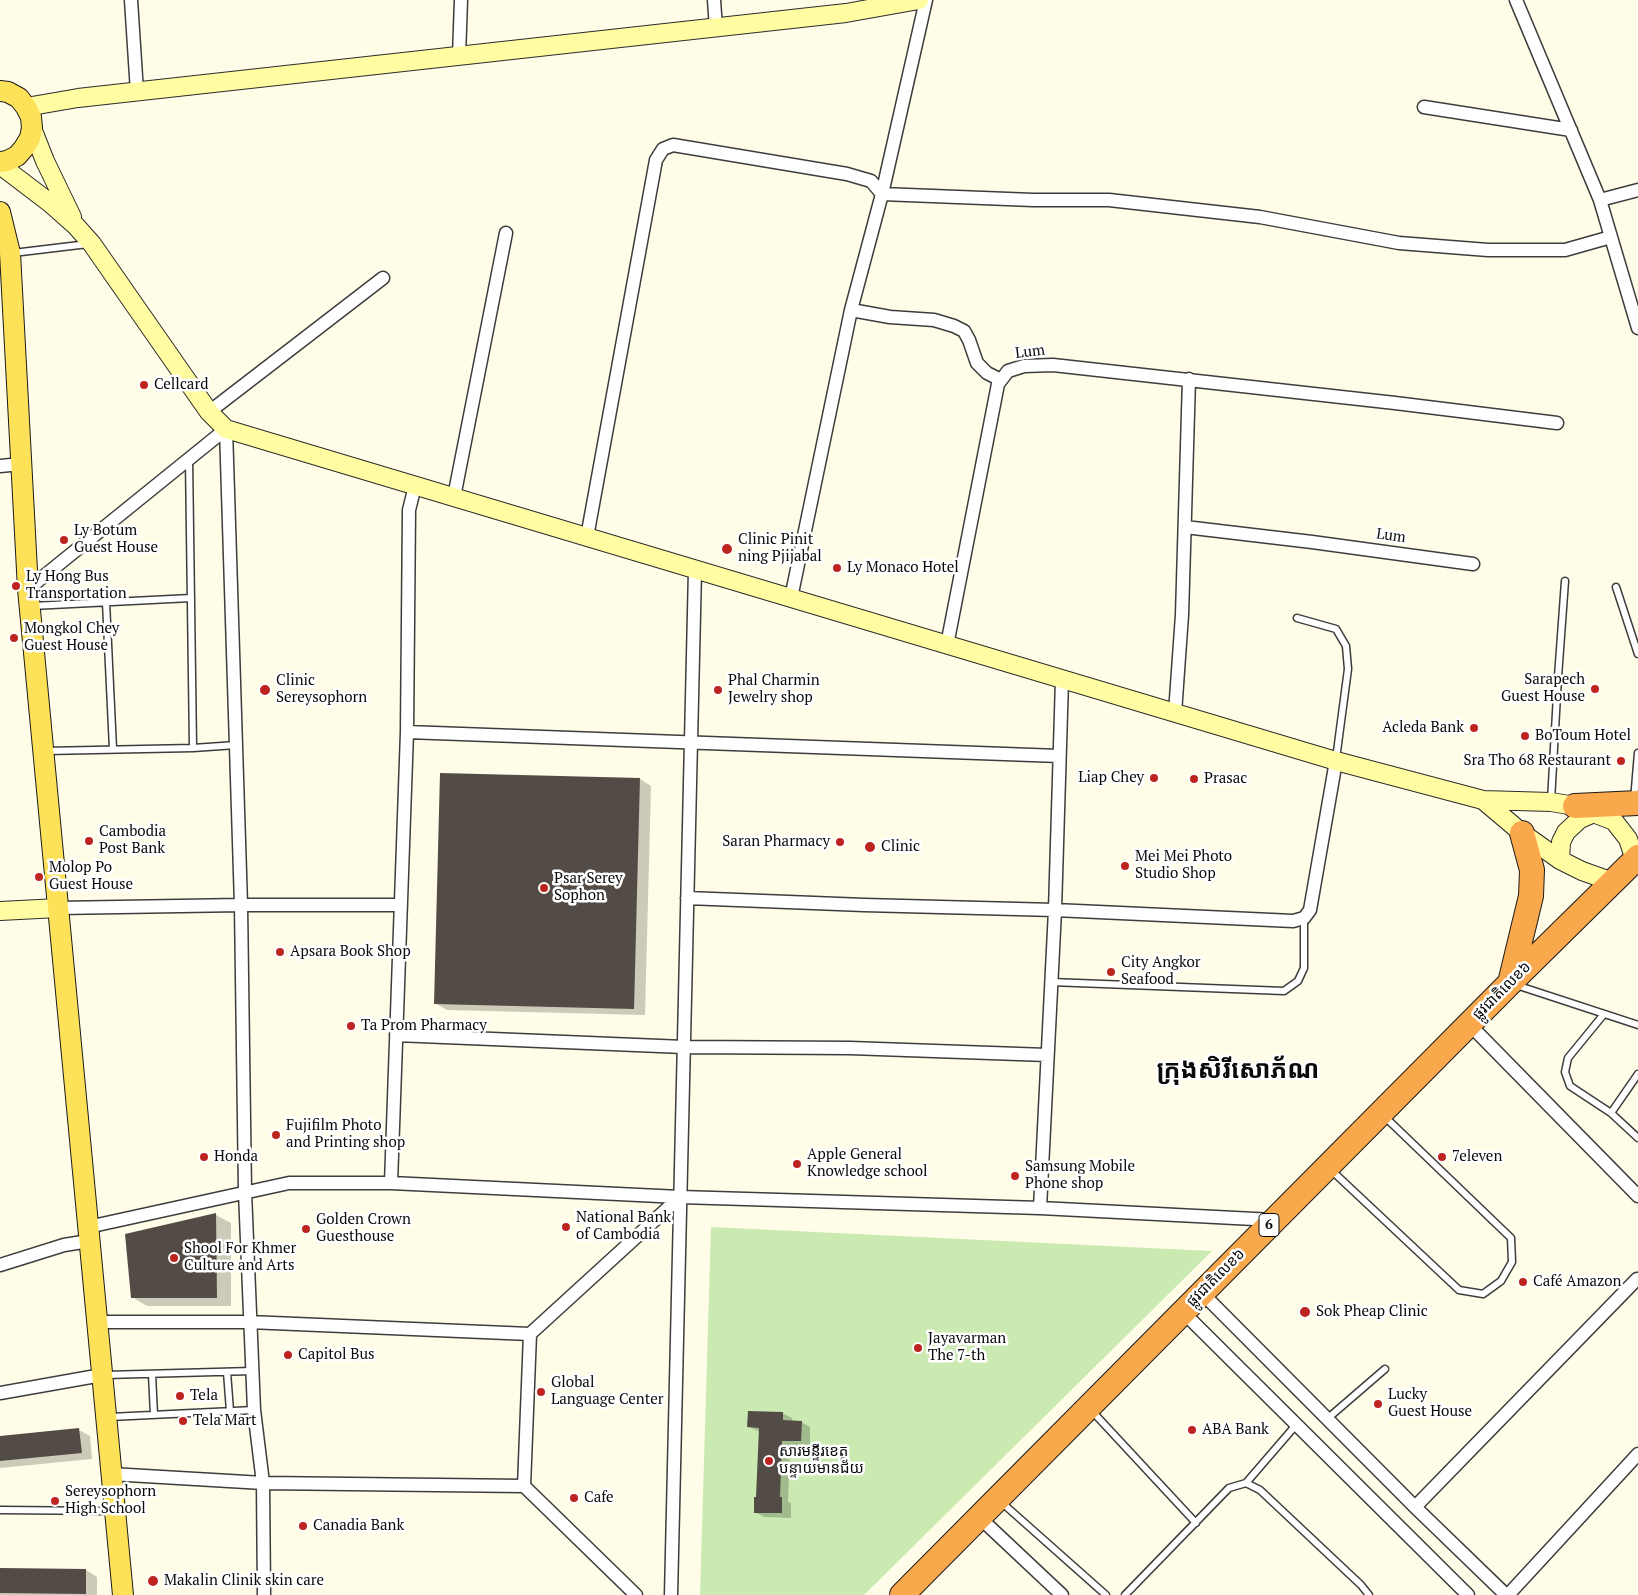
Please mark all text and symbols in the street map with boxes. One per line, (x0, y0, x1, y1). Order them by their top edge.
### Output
street label: Lum (1014, 341, 1046, 363)
place label: Cellcard (154, 376, 209, 394)
marker: Cellcard (138, 379, 150, 391)
place label: Ly Botum Guest House (74, 522, 158, 557)
street label: Lum (1375, 525, 1407, 547)
place label: Clinic Pinit ning Pjijabal (738, 531, 822, 566)
marker: Ly Botum Guest House (58, 534, 70, 546)
marker: Clinic Pinit ning Pjijabal (720, 542, 734, 556)
place label: Ly Monaco Hotel (847, 559, 959, 577)
marker: Ly Monaco Hotel (831, 562, 843, 574)
place label: Ly Hong Bus Transportation (26, 568, 127, 603)
marker: Ly Hong Bus Transportation (10, 580, 22, 592)
place label: Mongkol Chey Guest House (24, 620, 119, 655)
marker: Mongkol Chey Guest House (8, 632, 20, 644)
place label: Sarapech Guest House (1501, 671, 1585, 706)
place label: Clinic Sereysophorn (276, 672, 367, 707)
place label: Phal Charmin Jewelry shop (728, 672, 820, 707)
marker: Clinic Sereysophorn (258, 683, 272, 697)
marker: Sarapech Guest House (1589, 683, 1601, 695)
marker: Phal Charmin Jewelry shop (712, 684, 724, 696)
place label: Acleda Bank (1382, 719, 1464, 737)
marker: Acleda Bank (1468, 722, 1480, 734)
place label: BoToum Hotel (1535, 727, 1631, 745)
marker: BoToum Hotel (1519, 730, 1531, 742)
place label: Sra Tho 68 Restaurant (1463, 752, 1611, 770)
marker: Sra Tho 68 Restaurant (1615, 755, 1627, 767)
place label: Liap Chey (1078, 769, 1144, 787)
place label: Prasac (1204, 770, 1247, 788)
marker: Liap Chey (1148, 772, 1160, 784)
marker: Prasac (1188, 773, 1200, 785)
place label: Cambodia Post Bank (99, 823, 166, 858)
place label: Saran Pharmacy (722, 833, 830, 851)
marker: Cambodia Post Bank (83, 835, 95, 847)
marker: Saran Pharmacy (834, 836, 846, 848)
place label: Clinic (881, 838, 920, 856)
marker: Clinic (863, 840, 877, 854)
place label: Mei Mei Photo Studio Shop (1135, 848, 1232, 883)
place label: Molop Po Guest House (49, 859, 133, 894)
marker: Mei Mei Photo Studio Shop (1119, 860, 1131, 872)
place label: Psar Serey Sophon (554, 870, 623, 905)
marker: Molop Po Guest House (33, 871, 45, 883)
marker: Psar Serey Sophon (538, 882, 550, 894)
place label: Apsara Book Shop (290, 943, 411, 961)
marker: Apsara Book Shop (274, 946, 286, 958)
place label: City Angkor Seafood (1121, 954, 1201, 989)
street label: ផ្លូវជាតិលេខ៦ (1469, 958, 1535, 1024)
marker: City Angkor Seafood (1105, 966, 1117, 978)
place label: Ta Prom Pharmacy (361, 1017, 487, 1035)
marker: Ta Prom Pharmacy (345, 1020, 357, 1032)
district label: ក្រុងសិរីសោភ័ណ (1157, 1056, 1319, 1086)
place label: Fujifilm Photo and Printing shop (286, 1117, 405, 1152)
marker: Fujifilm Photo and Printing shop (270, 1129, 282, 1141)
place label: Apple General Knowledge school (807, 1146, 927, 1181)
place label: Honda (214, 1148, 258, 1166)
place label: 7eleven (1452, 1148, 1502, 1166)
marker: Honda (198, 1151, 210, 1163)
marker: 7eleven (1436, 1151, 1448, 1163)
marker: Apple General Knowledge school (791, 1158, 803, 1170)
place label: Samsung Mobile Phone shop (1025, 1158, 1135, 1193)
marker: Samsung Mobile Phone shop (1009, 1170, 1021, 1182)
place label: National Bank of Cambodia (576, 1209, 671, 1244)
place label: Golden Crown Guesthouse (316, 1211, 411, 1246)
road number: 6 (1259, 1214, 1279, 1236)
marker: National Bank of Cambodia (560, 1221, 572, 1233)
marker: Golden Crown Guesthouse (300, 1223, 312, 1235)
place label: Shool For Khmer Culture and Arts (184, 1240, 296, 1275)
street label: ផ្លូវជាតិលេខ៦ (1183, 1245, 1249, 1311)
marker: Shool For Khmer Culture and Arts (168, 1252, 180, 1264)
place label: Café Amazon (1533, 1273, 1621, 1291)
marker: Café Amazon (1517, 1276, 1529, 1288)
place label: Sok Pheap Clinic (1316, 1303, 1428, 1321)
marker: Sok Pheap Clinic (1298, 1305, 1312, 1319)
place label: Jayavarman The 7-th (928, 1330, 1006, 1365)
marker: Jayavarman The 7-th (912, 1342, 924, 1354)
place label: Capitol Bus (298, 1346, 375, 1364)
marker: Capitol Bus (282, 1349, 294, 1361)
place label: Global Language Center (551, 1374, 663, 1409)
marker: Global Language Center (535, 1386, 547, 1398)
place label: Lucky Guest House (1388, 1386, 1472, 1421)
place label: Tela (190, 1387, 218, 1405)
marker: Tela (174, 1390, 186, 1402)
marker: Lucky Guest House (1372, 1398, 1384, 1410)
place label: Tela Mart (193, 1412, 257, 1430)
marker: Tela Mart (177, 1415, 189, 1427)
place label: ABA Bank (1202, 1421, 1269, 1439)
marker: ABA Bank (1186, 1424, 1198, 1436)
place label: សារមន្ទីរខេត្ត បន្ទាយមានជ័យ (779, 1443, 864, 1478)
marker: សារមន្ទីរខេត្ត បន្ទាយមានជ័យ (763, 1455, 775, 1467)
place label: Sereysophorn High School (65, 1483, 156, 1518)
place label: Cafe (584, 1489, 614, 1507)
marker: Cafe (568, 1492, 580, 1504)
marker: Sereysophorn High School (49, 1495, 61, 1507)
place label: Canadia Bank (313, 1517, 404, 1535)
marker: Canadia Bank (297, 1520, 309, 1532)
place label: Makalin Clinik skin care (164, 1572, 324, 1590)
marker: Makalin Clinik skin care (146, 1574, 160, 1588)

